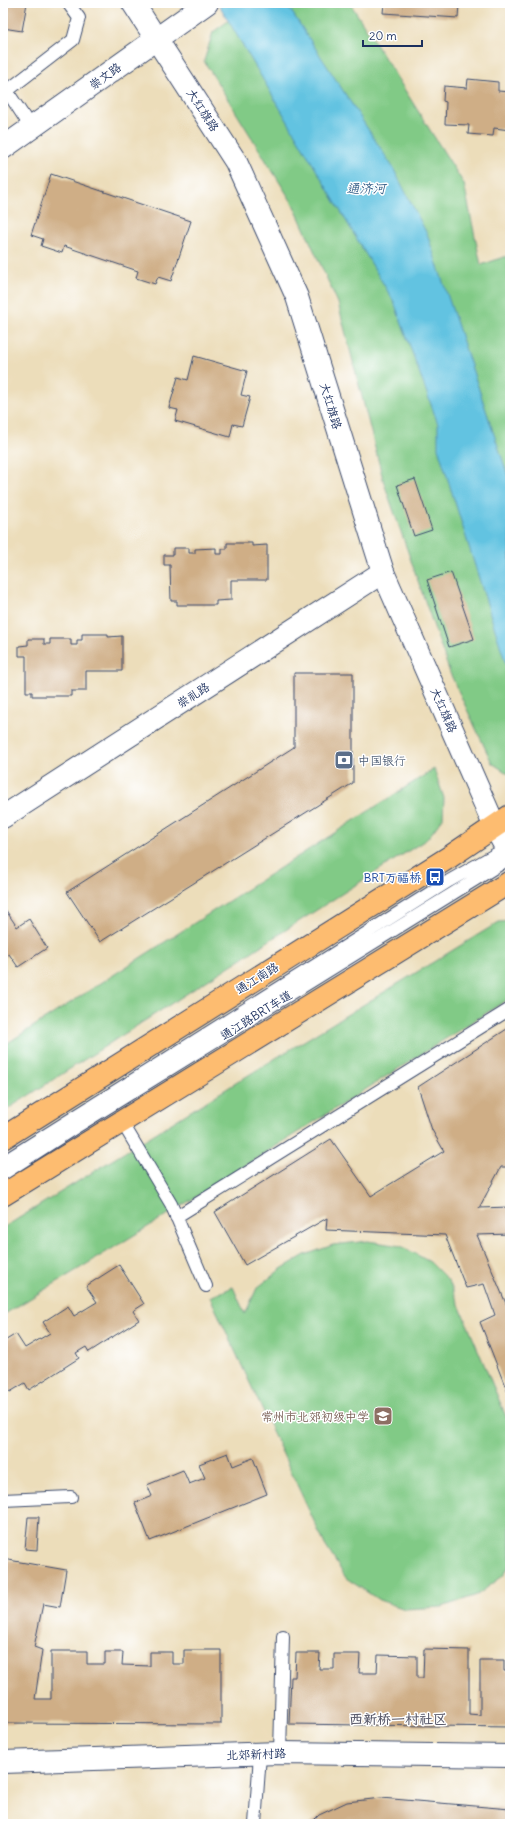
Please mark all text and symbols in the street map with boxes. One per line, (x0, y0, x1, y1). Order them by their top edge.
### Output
scale bar (363, 22, 422, 48)
text: 20 m (369, 28, 397, 43)
street label: 崇文路 (86, 59, 124, 93)
street label: 大红旗路 (184, 86, 222, 134)
water label: 通济河 (346, 180, 387, 197)
street label: 大红旗路 (317, 381, 345, 431)
street label: 崇礼路 (174, 679, 212, 711)
street label: 大红旗路 (427, 685, 461, 735)
bank icon: 中国银行 (333, 749, 355, 771)
place label: 中国银行 (358, 753, 406, 768)
bus stop icon: BRT万福桥 (424, 866, 446, 888)
place label: BRT万福桥 (363, 870, 422, 885)
street label: 通江南路 (233, 959, 281, 997)
street label: 通江路BRT车道 (217, 987, 295, 1043)
school or university icon: 常州市北郊初级中学 (372, 1405, 394, 1427)
place label: 常州市北郊初级中学 (261, 1409, 369, 1424)
district label: 西新桥一村社区 (349, 1710, 447, 1728)
street label: 北郊新村路 (226, 1745, 286, 1763)

